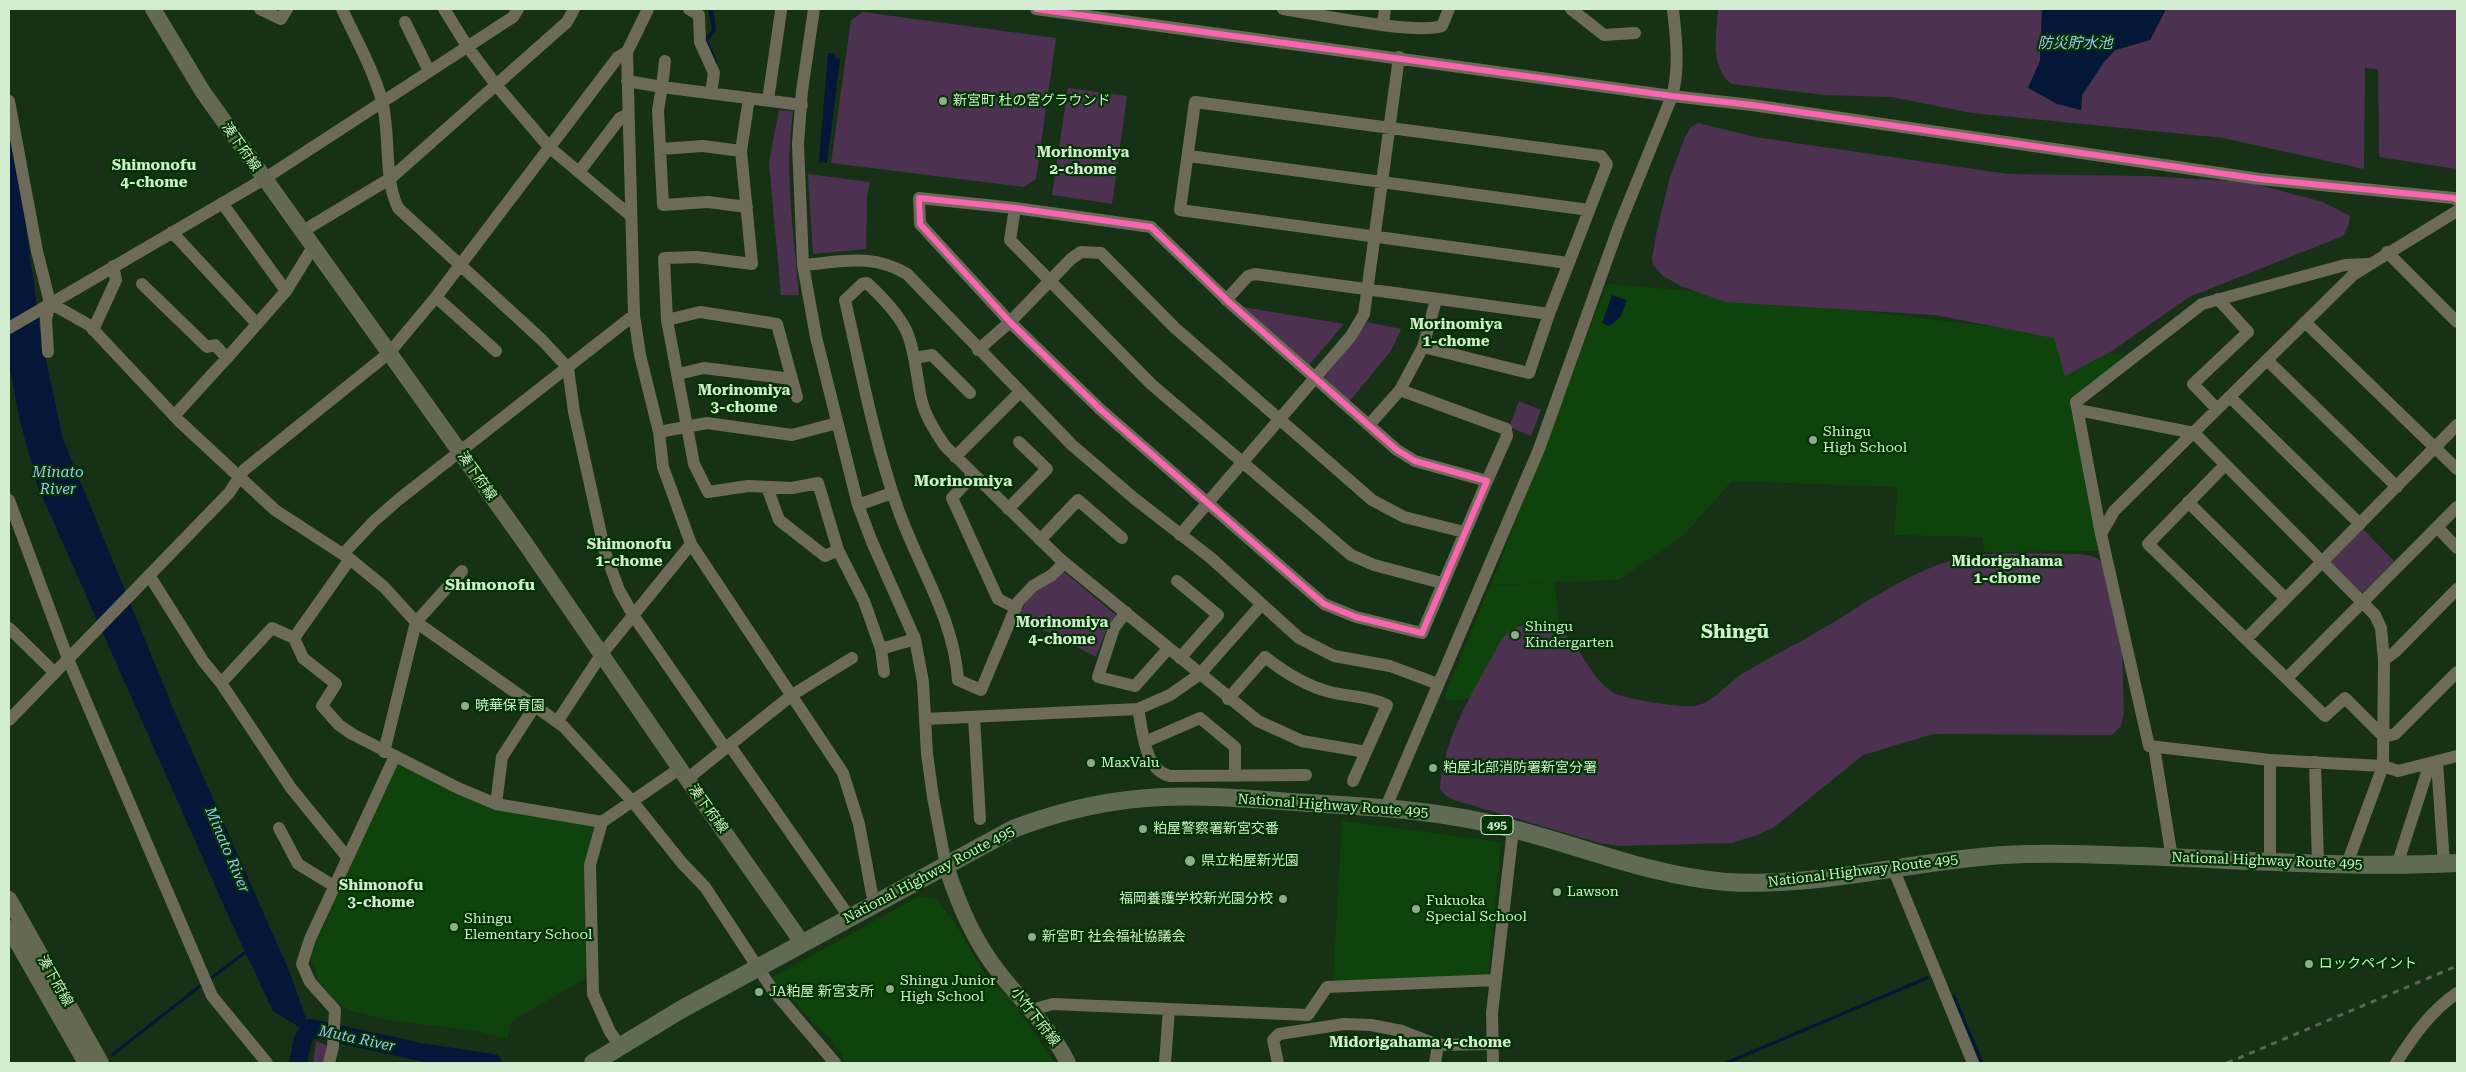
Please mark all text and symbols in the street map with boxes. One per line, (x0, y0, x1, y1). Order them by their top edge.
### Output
water label: 防災貯水池 (2038, 35, 2112, 53)
place label: 新宮町 杜の宮グラウンド (953, 93, 1111, 109)
marker: 新宮町 杜の宮グラウンド (937, 95, 949, 107)
street label: 湊下府線 (218, 119, 264, 175)
district label: Morinomiya 2-chome (1037, 144, 1129, 179)
district label: Shimonofu 4-chome (112, 157, 196, 192)
district label: Morinomiya 1-chome (1410, 316, 1502, 351)
district label: Morinomiya 3-chome (698, 382, 790, 417)
place label: Shingu High School (1823, 424, 1907, 457)
marker: Shingu High School (1807, 434, 1819, 446)
street label: 湊下府線 (454, 448, 500, 504)
water label: Minato River (32, 464, 84, 499)
district label: Morinomiya (914, 471, 1012, 491)
district label: Shimonofu 1-chome (587, 536, 671, 571)
district label: Midorigahama 1-chome (1952, 553, 2062, 588)
district label: Shimonofu (445, 575, 535, 595)
district label: Morinomiya 4-chome (1016, 614, 1108, 649)
place label: Shingu Kindergarten (1525, 619, 1614, 652)
district label: Shingū (1701, 621, 1769, 643)
marker: Shingu Kindergarten (1509, 629, 1521, 641)
place label: 暁華保育園 (475, 698, 545, 714)
marker: 暁華保育園 (459, 700, 471, 712)
place label: MaxValu (1101, 755, 1160, 771)
marker: MaxValu (1085, 757, 1097, 769)
place label: 粕屋北部消防署新宮分署 (1443, 760, 1597, 776)
marker: 粕屋北部消防署新宮分署 (1427, 762, 1439, 774)
street label: 湊下府線 (685, 781, 731, 837)
street label: National Highway Route 495 (1237, 791, 1429, 821)
water label: Minato River (201, 804, 253, 896)
road number: 495 (1481, 816, 1513, 834)
place label: 粕屋警察署新宮交番 (1153, 821, 1279, 837)
street label: National Highway Route 495 (841, 823, 1017, 927)
marker: 粕屋警察署新宮交番 (1137, 823, 1149, 835)
street label: National Highway Route 495 (2171, 849, 2363, 873)
street label: National Highway Route 495 (1767, 851, 1959, 891)
place label: 県立粕屋新光園 (1201, 853, 1299, 869)
marker: 県立粕屋新光園 (1183, 854, 1197, 868)
district label: Shimonofu 3-chome (339, 877, 423, 912)
place label: Lawson (1567, 884, 1619, 900)
marker: Lawson (1551, 886, 1563, 898)
place label: 福岡養護学校新光園分校 (1119, 891, 1273, 907)
marker: 福岡養護学校新光園分校 (1277, 893, 1289, 905)
place label: Fukuoka Special School (1426, 893, 1527, 926)
marker: Fukuoka Special School (1410, 903, 1422, 915)
place label: Shingu Elementary School (464, 911, 592, 944)
marker: Shingu Elementary School (448, 921, 460, 933)
place label: 新宮町 社会福祉協議会 (1042, 929, 1186, 945)
marker: 新宮町 社会福祉協議会 (1026, 931, 1038, 943)
street label: 湊下府線 (34, 953, 76, 1009)
place label: ロックペイント (2319, 956, 2417, 972)
marker: ロックペイント (2303, 958, 2315, 970)
place label: Shingu Junior High School (900, 973, 996, 1006)
marker: Shingu Junior High School (884, 983, 896, 995)
place label: JA粕屋 新宮支所 (769, 984, 874, 1000)
street label: 小竹下府線 (1007, 984, 1063, 1050)
marker: JA粕屋 新宮支所 (753, 986, 765, 998)
water label: Muta River (317, 1022, 397, 1056)
district label: Midorigahama 4-chome (1329, 1034, 1511, 1052)

